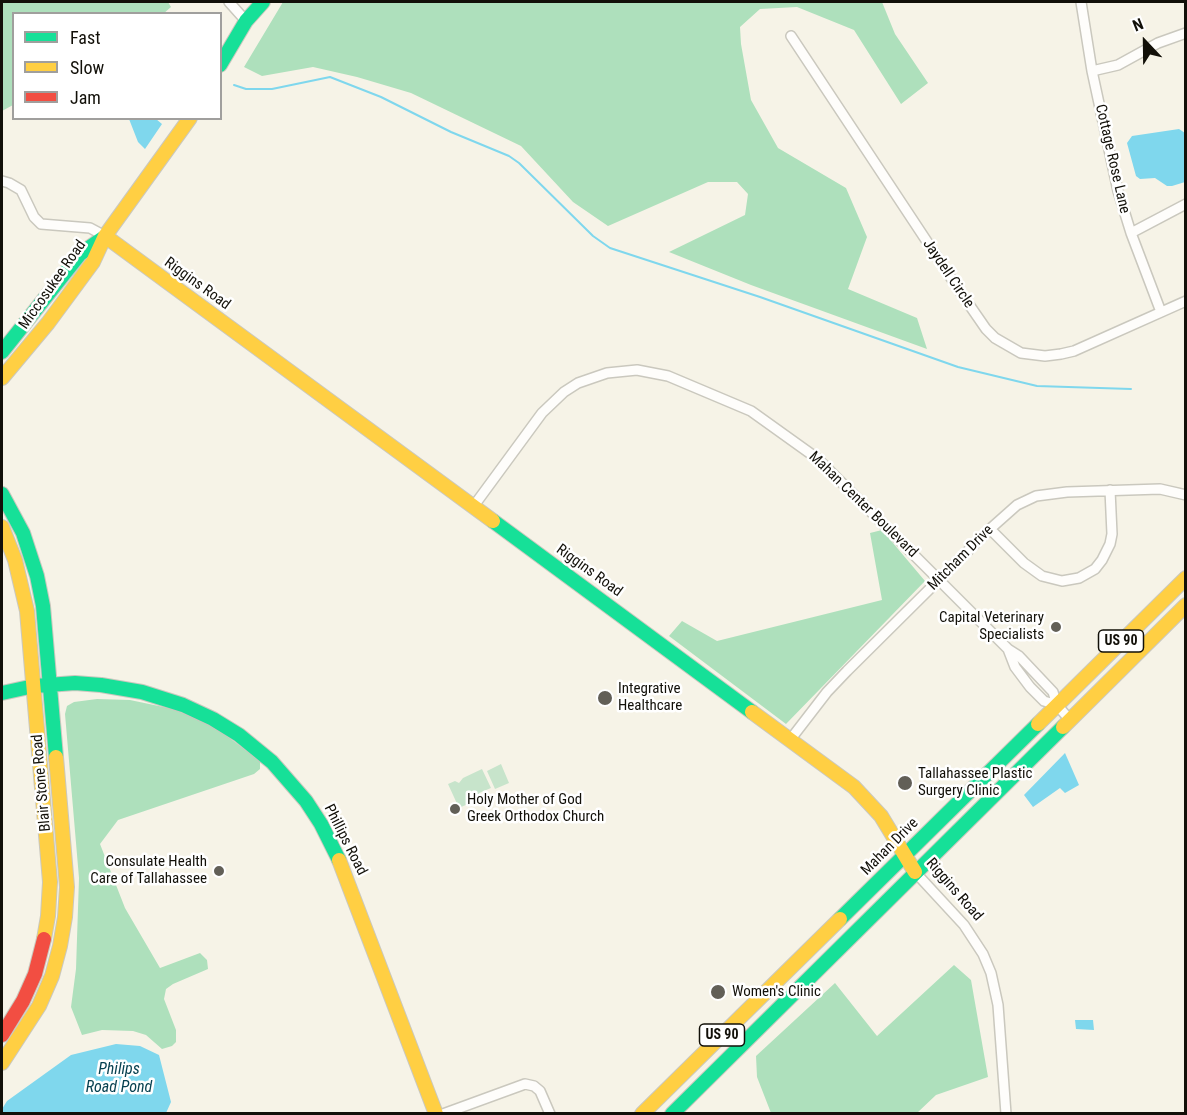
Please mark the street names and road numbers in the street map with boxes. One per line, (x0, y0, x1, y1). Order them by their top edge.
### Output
street label: Cottage Rose Lane (1091, 103, 1133, 215)
street label: Jaydell Circle (918, 236, 978, 312)
street label: Miccosukee Road (16, 237, 90, 333)
street label: Riggins Road (160, 254, 234, 314)
street label: Mahan Center Boulevard (805, 448, 921, 562)
street label: Mitcham Drive (925, 522, 997, 594)
street label: Riggins Road (552, 541, 626, 601)
road number: US 90 (1098, 630, 1144, 652)
street label: Blair Stone Road (29, 734, 55, 832)
street label: Phillips Road (319, 802, 371, 878)
street label: Mahan Drive (858, 815, 922, 879)
street label: Riggins Road (922, 855, 986, 925)
road number: US 90 (700, 1024, 744, 1046)

